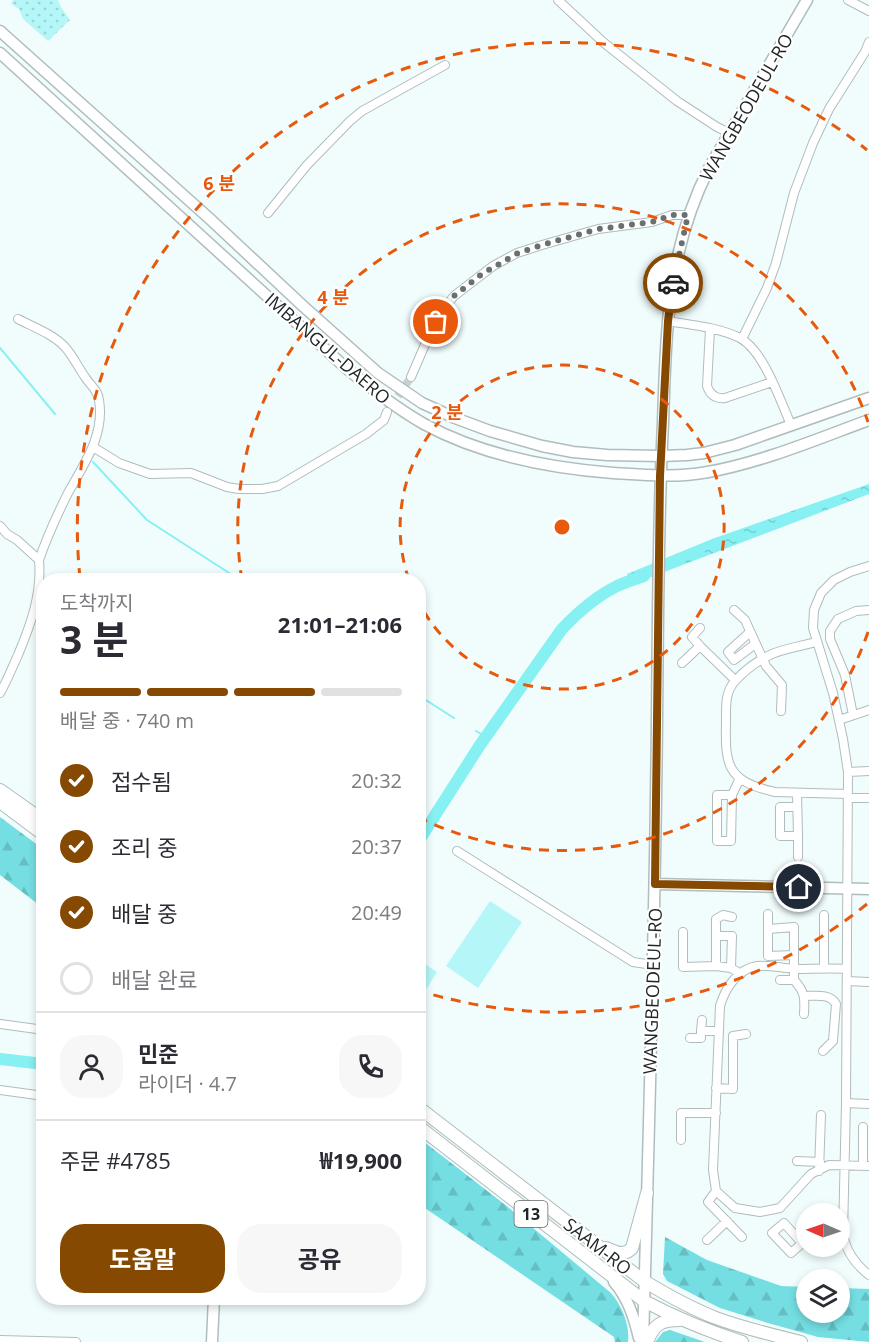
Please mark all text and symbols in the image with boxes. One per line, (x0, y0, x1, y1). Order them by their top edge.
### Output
street label: WANGBEODEUL-RO (694, 29, 798, 185)
text: 6 분 (203, 171, 235, 195)
courier (643, 253, 703, 313)
icon: car (657, 267, 690, 300)
text: 4 분 (317, 285, 349, 309)
street label: IMBANGUL-DAERO (260, 287, 396, 409)
pin (410, 296, 461, 347)
icon: bag (419, 305, 452, 338)
text: 2 분 (431, 400, 463, 424)
centre of rings (552, 517, 572, 537)
text: 도착까지 (60, 589, 134, 616)
text: 21:01–21:06 (278, 609, 402, 639)
text: 3 분 (60, 612, 128, 665)
text: 배달 중 · 740 m (60, 707, 194, 734)
icon: check (60, 764, 93, 797)
text: 접수됨 (111, 766, 172, 796)
text: 20:32 (351, 767, 402, 794)
icon: check (60, 830, 93, 863)
text: 조리 중 (111, 832, 177, 862)
text: 20:37 (351, 833, 402, 860)
pin (773, 861, 824, 912)
icon: home (782, 870, 815, 903)
icon: check (60, 896, 93, 929)
text: 배달 중 (111, 898, 177, 928)
text: 20:49 (351, 899, 402, 926)
street label: WANGBEODEUL-RO (637, 907, 667, 1075)
text: 배달 완료 (111, 964, 198, 994)
button: person (60, 1035, 123, 1098)
button: phone (339, 1035, 402, 1098)
text: 민준 (138, 1038, 178, 1068)
text: 라이더 · 4.7 (138, 1070, 237, 1097)
text: 주문 #4785 (60, 1145, 171, 1175)
text: ₩19,900 (320, 1145, 402, 1175)
road number: 13 (514, 1201, 548, 1227)
north arrow (796, 1203, 850, 1257)
map controls (796, 1203, 850, 1323)
street label: SAAM-RO (559, 1212, 637, 1280)
button: 도움말 (60, 1224, 225, 1293)
button: 공유 (237, 1224, 402, 1293)
button: layers (796, 1269, 850, 1323)

